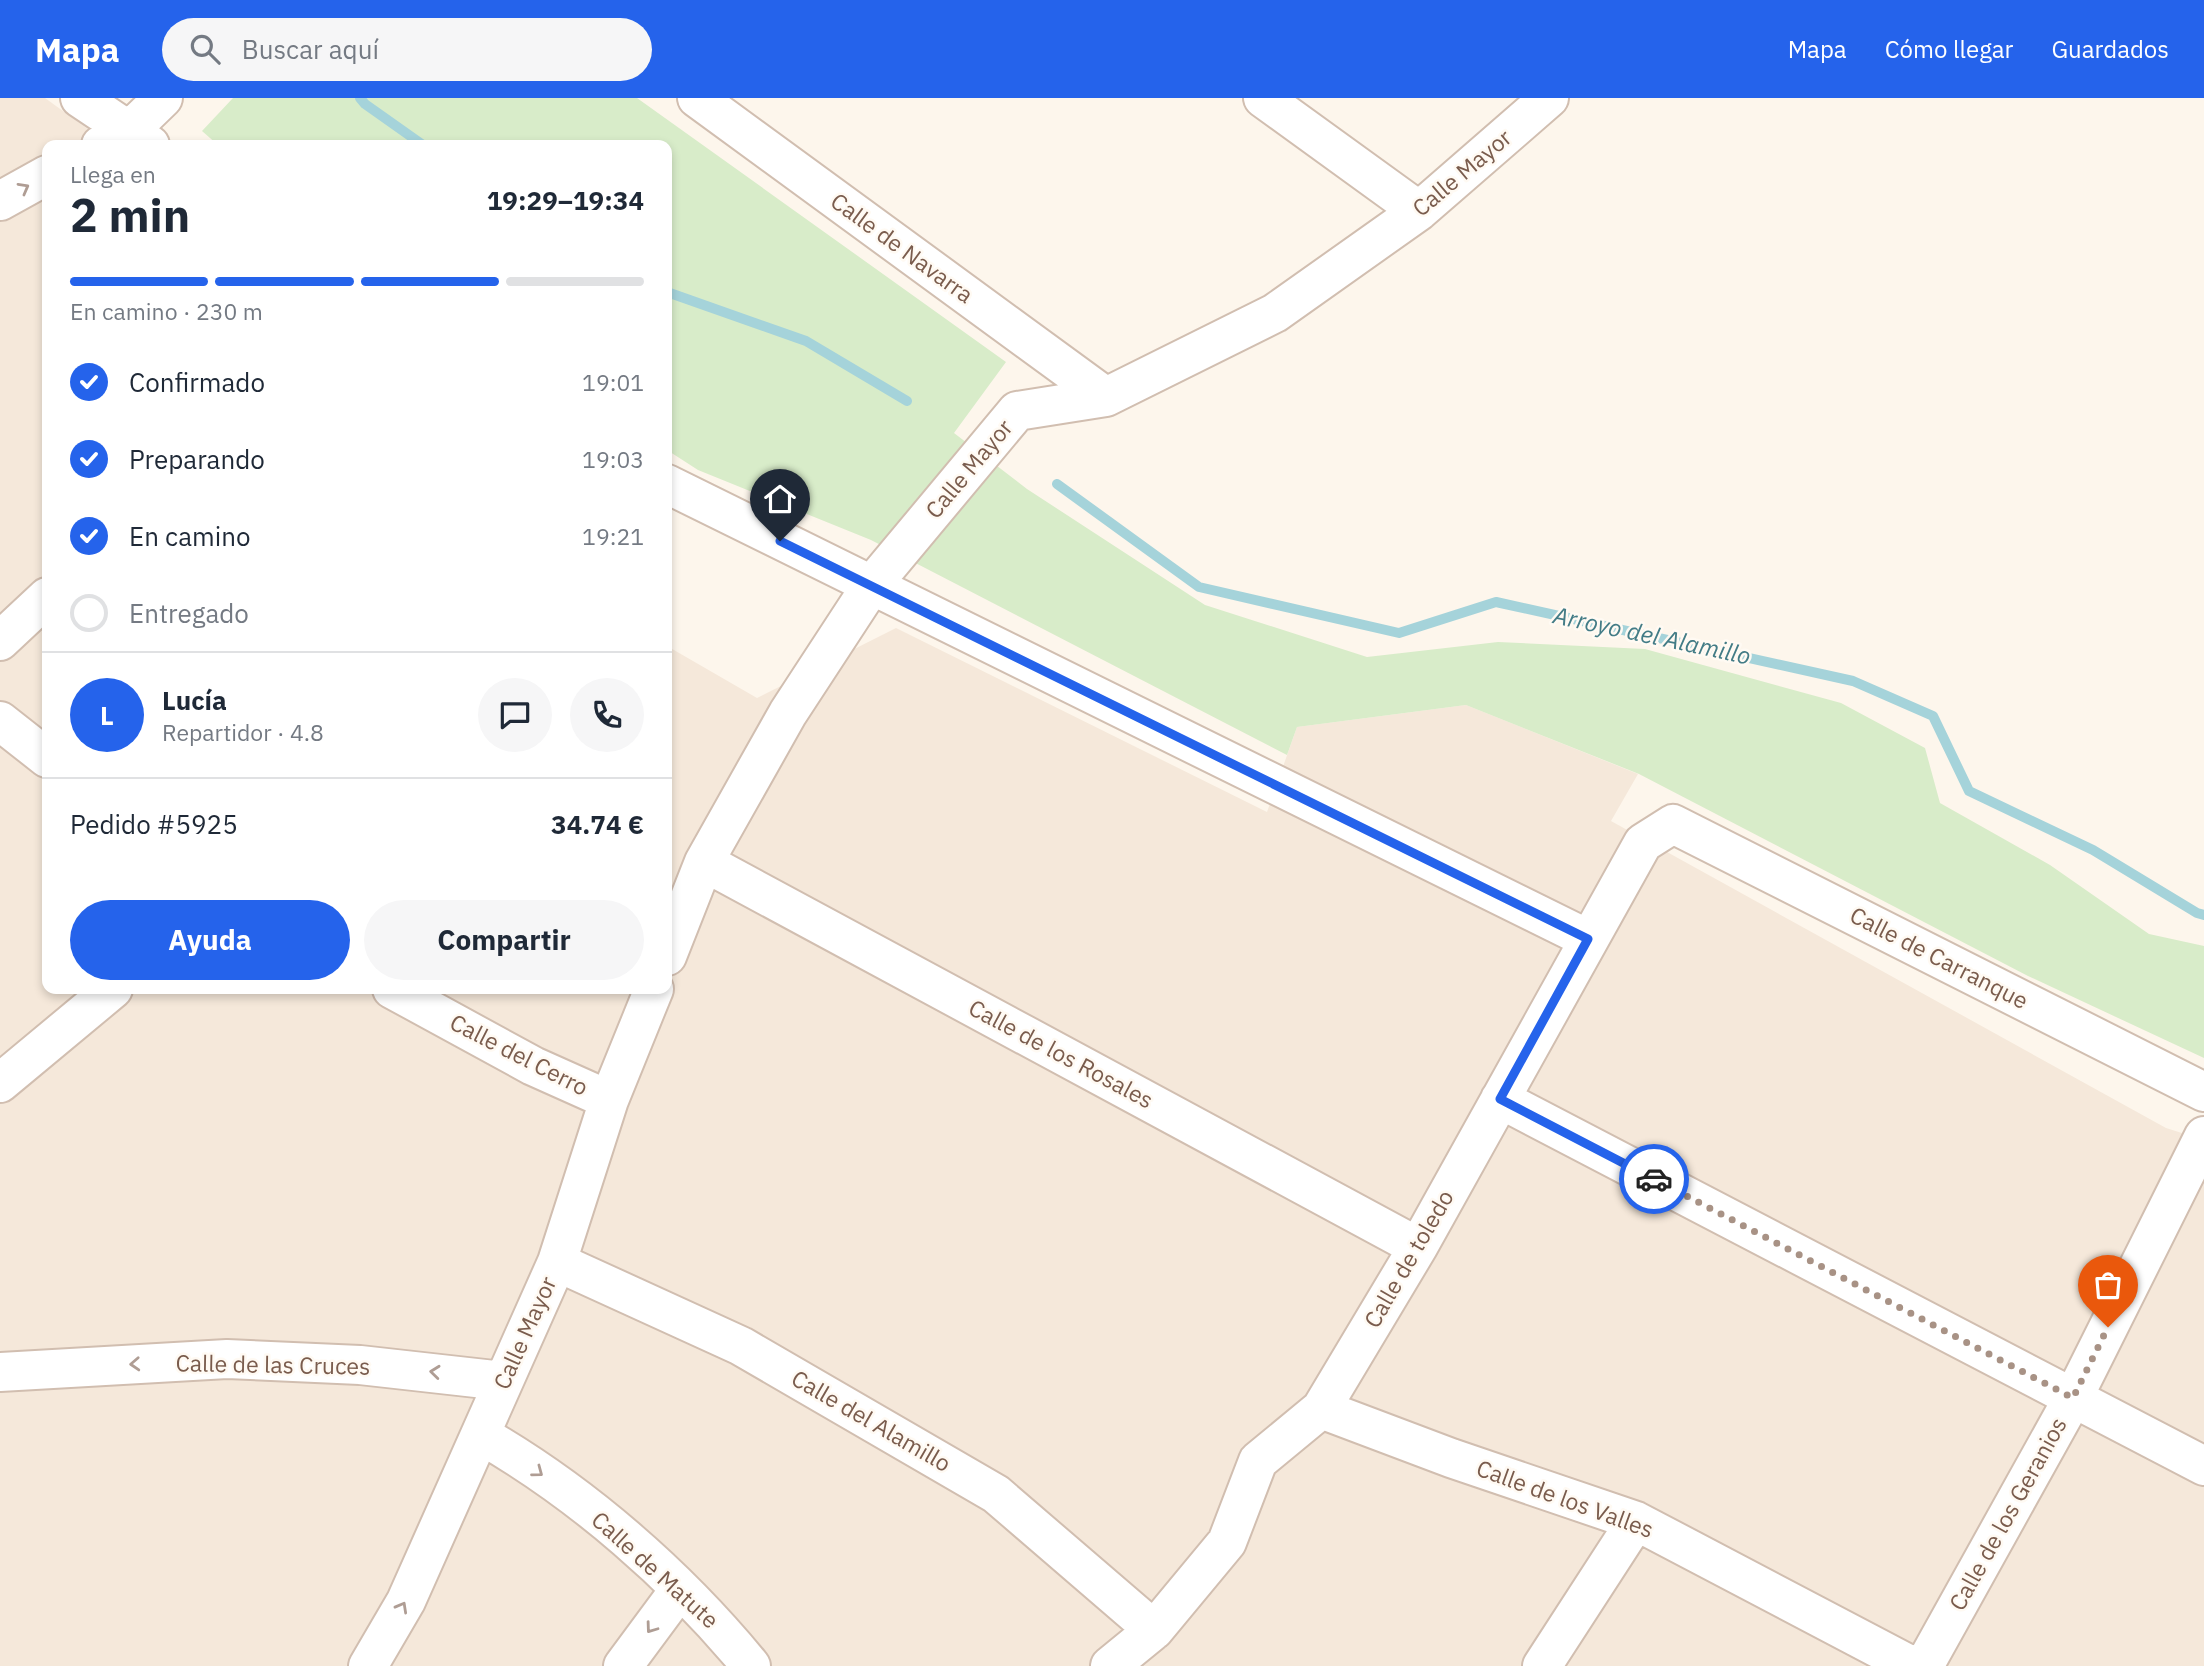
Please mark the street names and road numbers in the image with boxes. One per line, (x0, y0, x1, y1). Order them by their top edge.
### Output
street label: Calle Mayor (1406, 122, 1518, 222)
street label: Calle de Navarra (825, 185, 980, 309)
street label: Calle Mayor (918, 412, 1019, 524)
street label: Calle de Carranque (1845, 899, 2034, 1015)
street label: Calle de los Rosales (964, 992, 1159, 1114)
street label: Calle del Cerro (445, 1006, 594, 1102)
street label: Calle de toledo (1357, 1184, 1460, 1333)
street label: Calle Mayor (486, 1271, 563, 1394)
street label: Calle de las Cruces (175, 1347, 371, 1381)
street label: Calle del Alamillo (786, 1362, 957, 1478)
street label: Calle de los Geranios (1942, 1412, 2073, 1615)
street label: Calle de los Valles (1473, 1452, 1658, 1544)
street label: Calle de Matute (586, 1504, 726, 1634)

